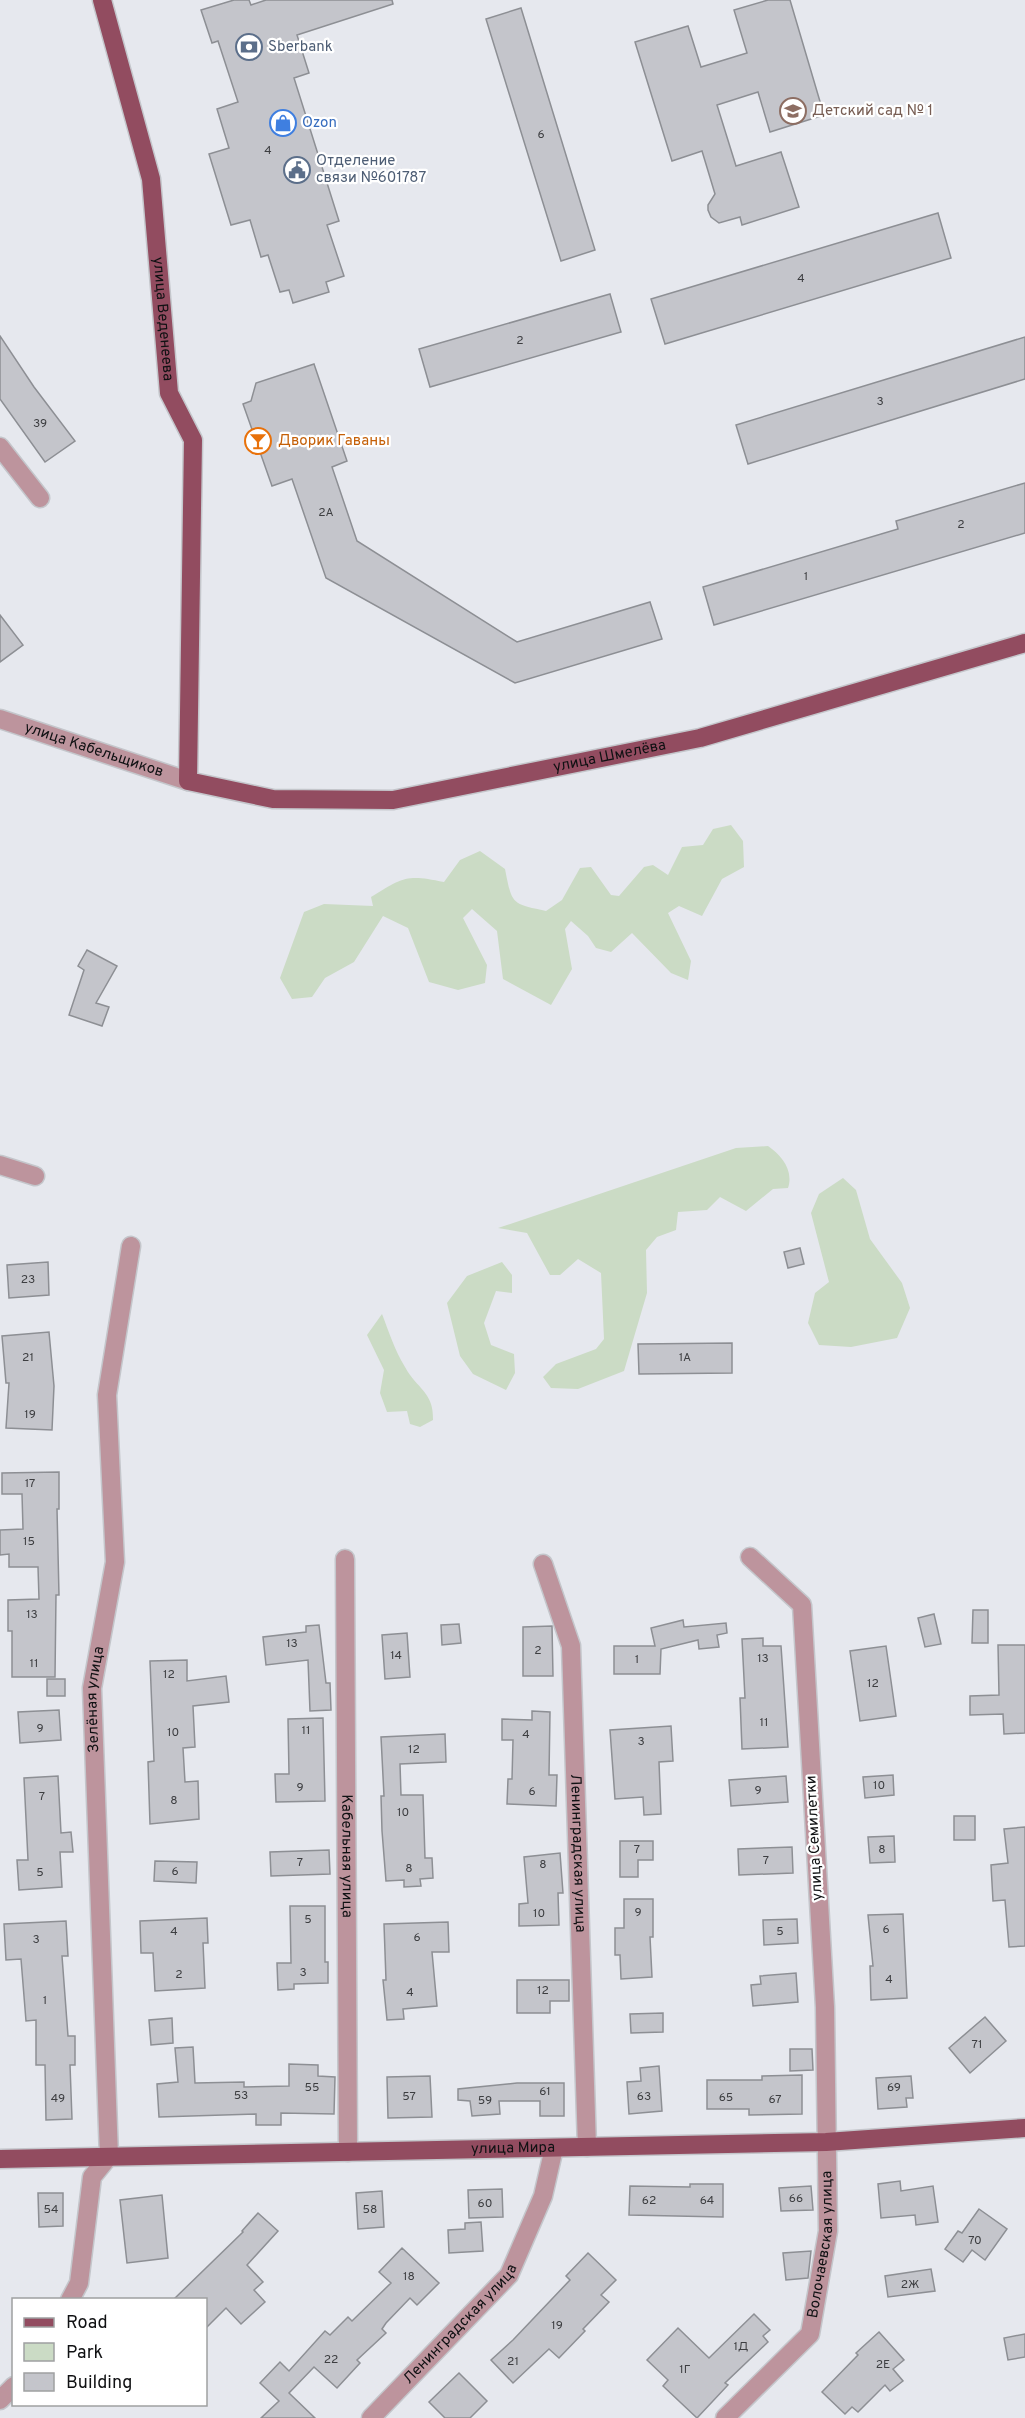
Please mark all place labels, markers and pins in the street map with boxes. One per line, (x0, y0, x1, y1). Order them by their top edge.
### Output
bank icon: Sberbank (234, 32, 264, 62)
place label: Sberbank (268, 38, 333, 57)
school or university icon: Детский сад № 1 (778, 96, 808, 126)
place label: Детский сад № 1 (812, 102, 933, 121)
shop icon: Ozon (268, 108, 298, 138)
place label: Ozon (302, 114, 337, 133)
place label: Отделение связи №601787 (316, 152, 426, 188)
public building icon: Отделение связи №601787 (282, 155, 312, 185)
bar icon: Дворик Гаваны (243, 426, 273, 456)
place label: Дворик Гаваны (278, 432, 390, 451)

